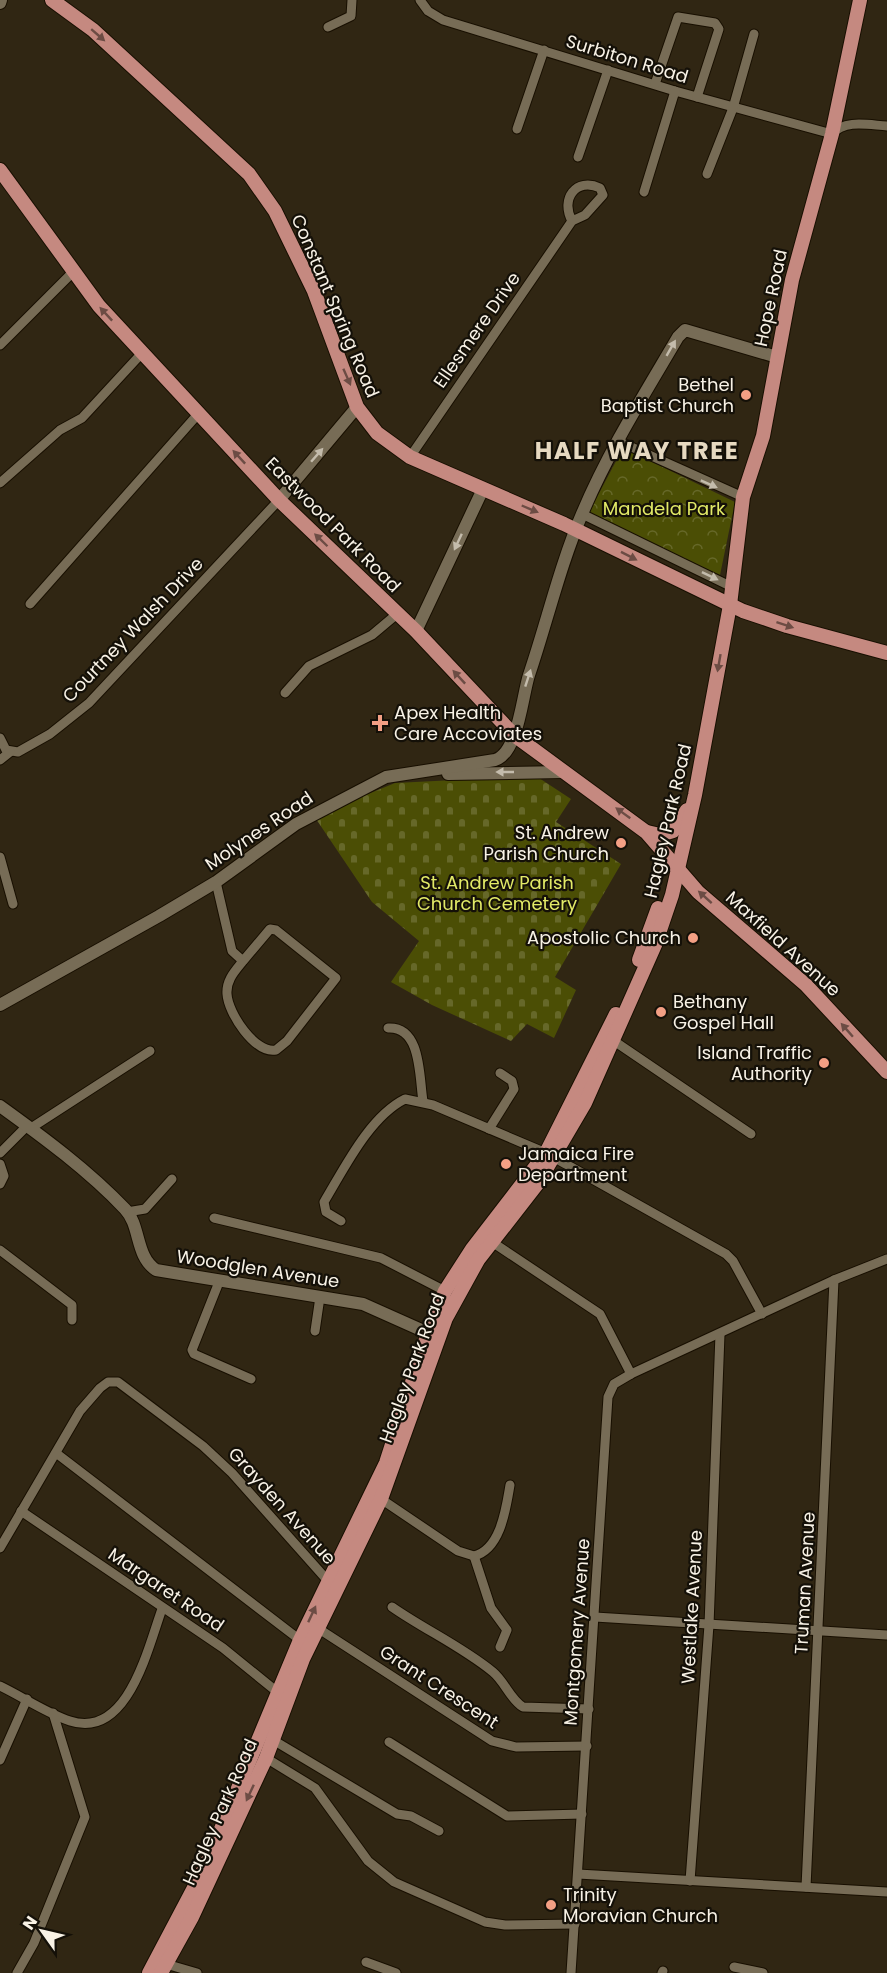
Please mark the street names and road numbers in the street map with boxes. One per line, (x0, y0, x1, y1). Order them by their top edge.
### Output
street label: Surbiton Road (563, 28, 691, 89)
street label: Constant Spring Road (285, 210, 385, 401)
street label: Hope Road (748, 247, 793, 349)
street label: Ellesmere Drive (427, 267, 526, 393)
street label: Eastwood Park Road (260, 451, 407, 598)
street label: Courtney Walsh Drive (57, 552, 209, 708)
street label: Hagley Park Road (638, 741, 697, 900)
street label: Molynes Road (200, 785, 318, 876)
street label: Maxfield Avenue (720, 885, 846, 1002)
street label: Woodglen Avenue (175, 1243, 341, 1294)
street label: Hagley Park Road (373, 1290, 450, 1446)
street label: Grayden Avenue (223, 1441, 342, 1570)
street label: Truman Avenue (788, 1511, 821, 1655)
street label: Westlake Avenue (675, 1529, 708, 1685)
street label: Montgomery Avenue (557, 1537, 596, 1726)
street label: Margaret Road (103, 1542, 229, 1638)
street label: Grant Crescent (375, 1639, 504, 1734)
street label: Hagley Park Road (176, 1735, 263, 1889)

